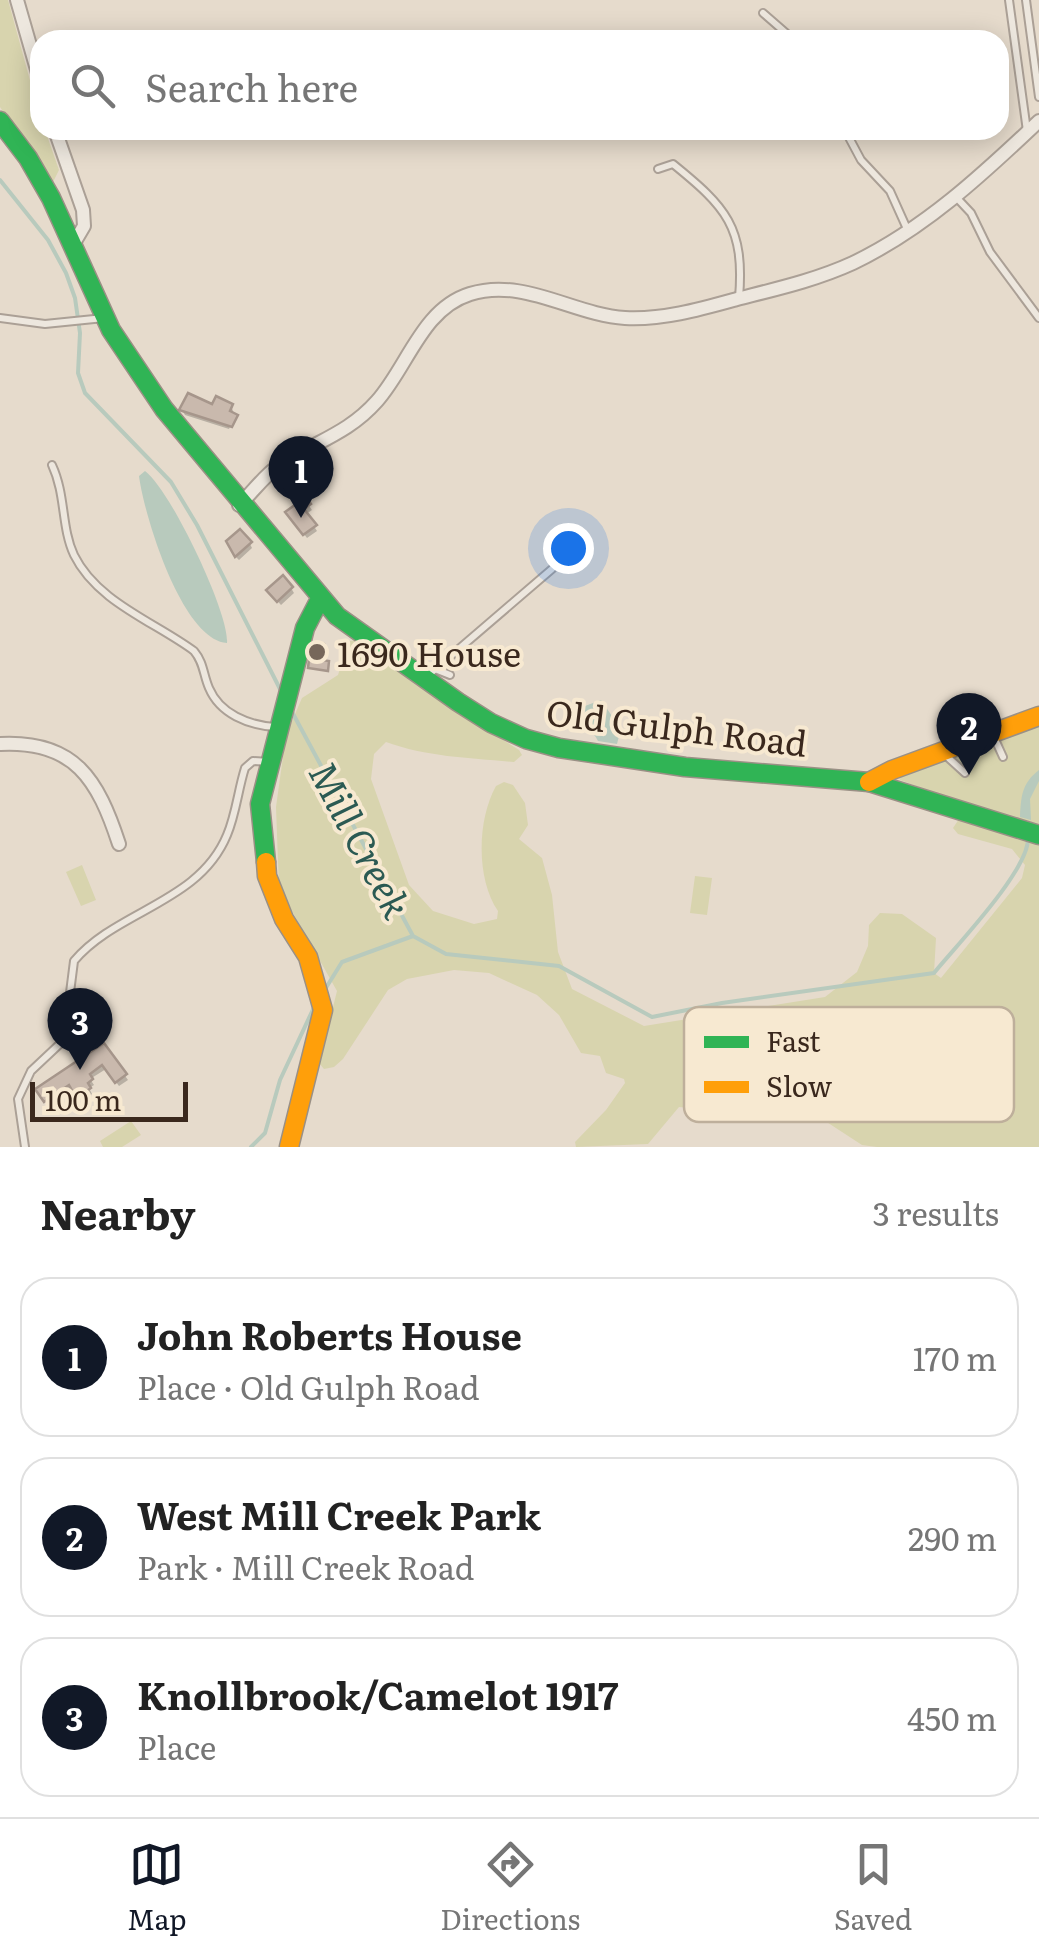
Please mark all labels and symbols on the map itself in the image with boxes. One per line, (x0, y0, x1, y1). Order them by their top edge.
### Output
pin: 1 (268, 436, 334, 518)
your location (543, 523, 594, 574)
place label: 1690 House (337, 626, 521, 678)
marker: 1690 House (306, 641, 328, 663)
street label: Old Gulph Road (544, 684, 810, 768)
pin: 2 (936, 692, 1002, 775)
water label: Mill Creek (297, 750, 427, 928)
pin: 3 (48, 988, 112, 1070)
legend (684, 1007, 1014, 1122)
text: Fast (766, 1019, 821, 1061)
text: Slow (766, 1064, 832, 1106)
scale bar (30, 1077, 188, 1122)

